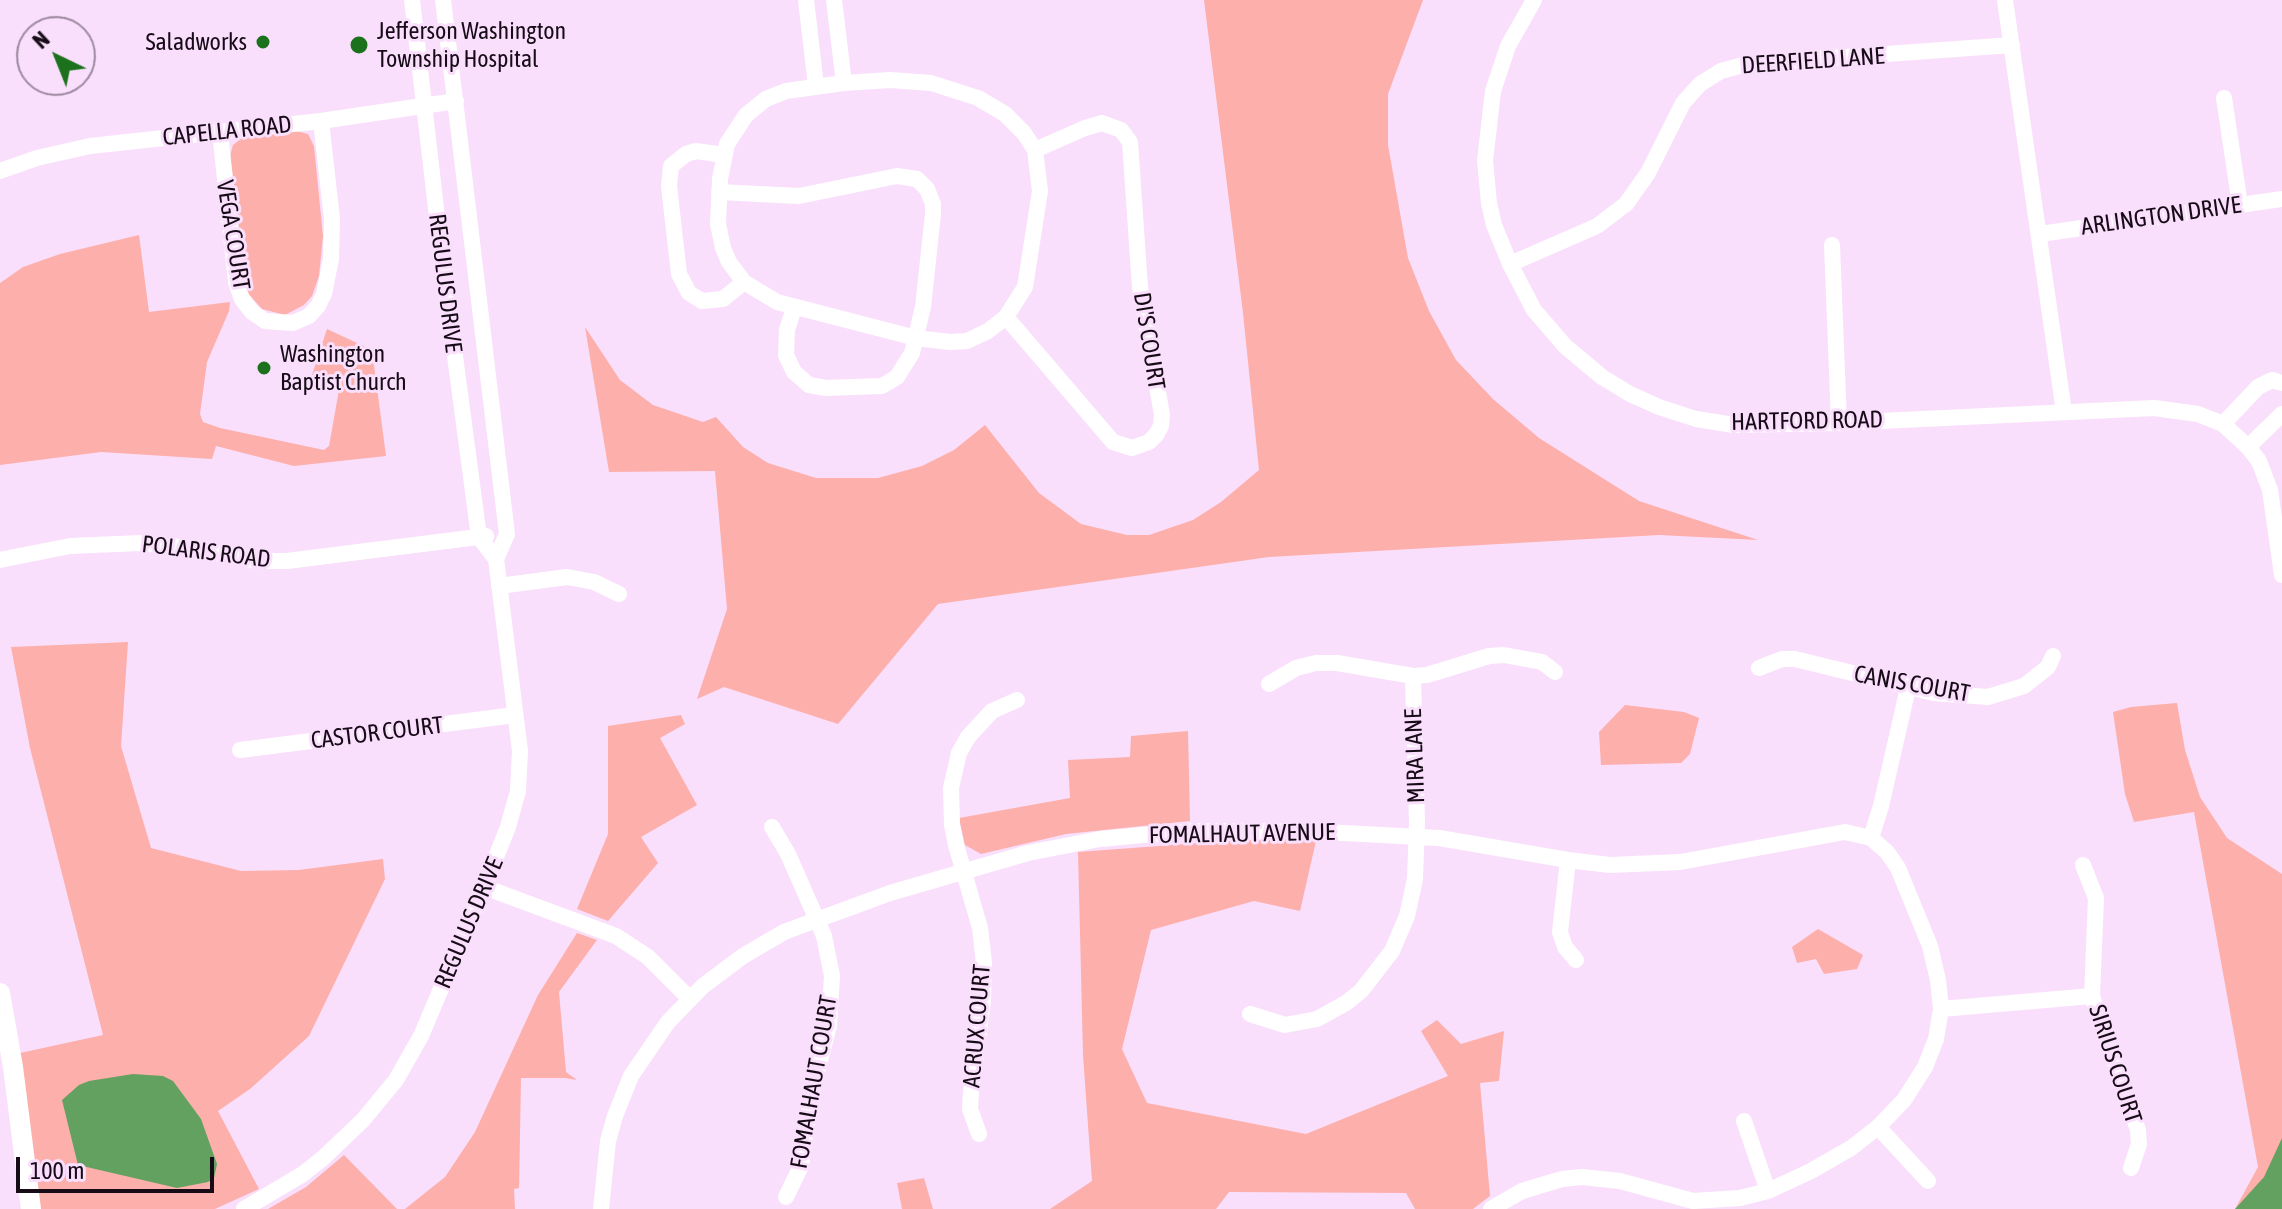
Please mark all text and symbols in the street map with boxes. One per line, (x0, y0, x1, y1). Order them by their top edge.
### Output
north arrow (16, 16, 96, 96)
place label: Jefferson Washington Township Hospital (377, 17, 566, 73)
text: N (27, 26, 55, 54)
place label: Saladworks (145, 28, 247, 56)
marker: Saladworks (254, 33, 272, 51)
marker: Jefferson Washington Township Hospital (348, 34, 370, 56)
street label: DEERFIELD LANE (1740, 42, 1886, 80)
street label: CAPELLA ROAD (161, 110, 293, 152)
street label: VEGA COURT (210, 178, 256, 292)
street label: ARLINGTON DRIVE (2079, 191, 2243, 241)
street label: REGULUS DRIVE (422, 212, 468, 354)
street label: DI'S COURT (1127, 290, 1171, 392)
place label: Washington Baptist Church (280, 340, 407, 396)
marker: Washington Baptist Church (255, 359, 273, 377)
street label: HARTFORD ROAD (1731, 405, 1883, 437)
street label: POLARIS ROAD (140, 530, 272, 574)
street label: CANIS COURT (1852, 660, 1972, 708)
street label: MIRA LANE (1399, 708, 1431, 804)
street label: CASTOR COURT (309, 711, 445, 755)
street label: FOMALHAUT AVENUE (1149, 818, 1335, 850)
street label: REGULUS DRIVE (428, 853, 510, 993)
street label: ACRUX COURT (957, 963, 997, 1089)
street label: FOMALHAUT COURT (785, 993, 843, 1171)
street label: SIRIUS COURT (2082, 1001, 2148, 1127)
scale bar (20, 1141, 218, 1191)
text: 100 m (30, 1157, 84, 1184)

